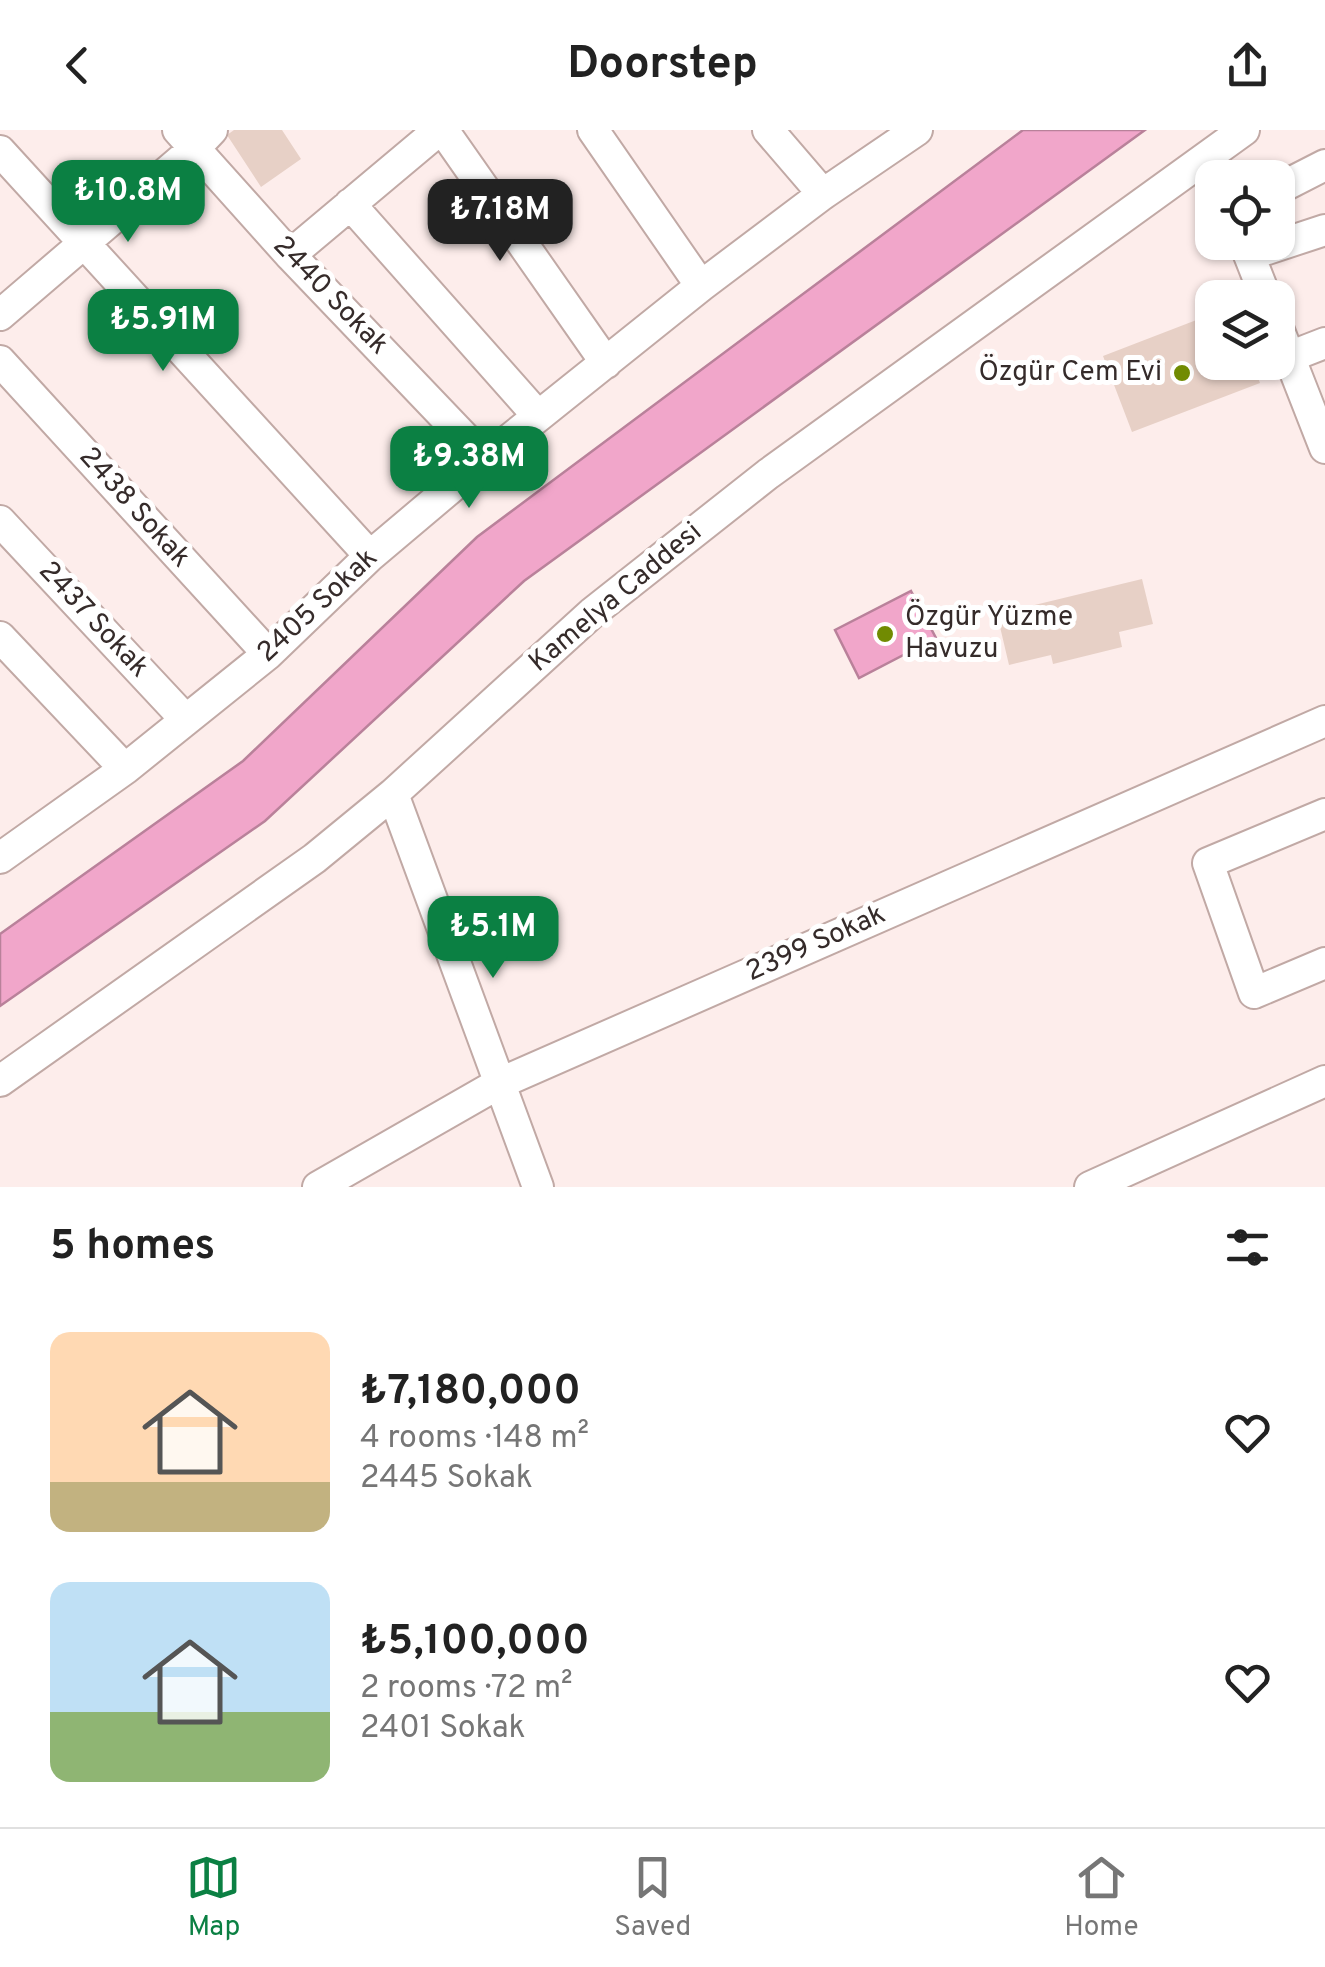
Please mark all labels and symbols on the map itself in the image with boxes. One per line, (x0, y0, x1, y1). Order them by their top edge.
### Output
pin: ₺10.8M (47, 160, 209, 245)
pin: ₺7.18M (419, 179, 581, 264)
street label: 2440 Sokak (264, 229, 396, 363)
pin: ₺5.91M (82, 289, 244, 374)
place label: Özgür Cem Evi (979, 353, 1162, 391)
marker: Özgür Cem Evi (1171, 362, 1193, 384)
pin: ₺9.38M (388, 426, 550, 511)
street label: 2438 Sokak (70, 440, 198, 576)
street label: Kamelya Caddesi (522, 515, 710, 681)
street label: 2405 Sokak (250, 541, 386, 671)
street label: 2437 Sokak (30, 554, 156, 686)
place label: Özgür Yüzme Havuzu (905, 598, 1073, 668)
marker: Özgür Yüzme Havuzu (874, 623, 896, 645)
pin: ₺5.1M (423, 896, 563, 981)
street label: 2399 Sokak (741, 897, 891, 991)

